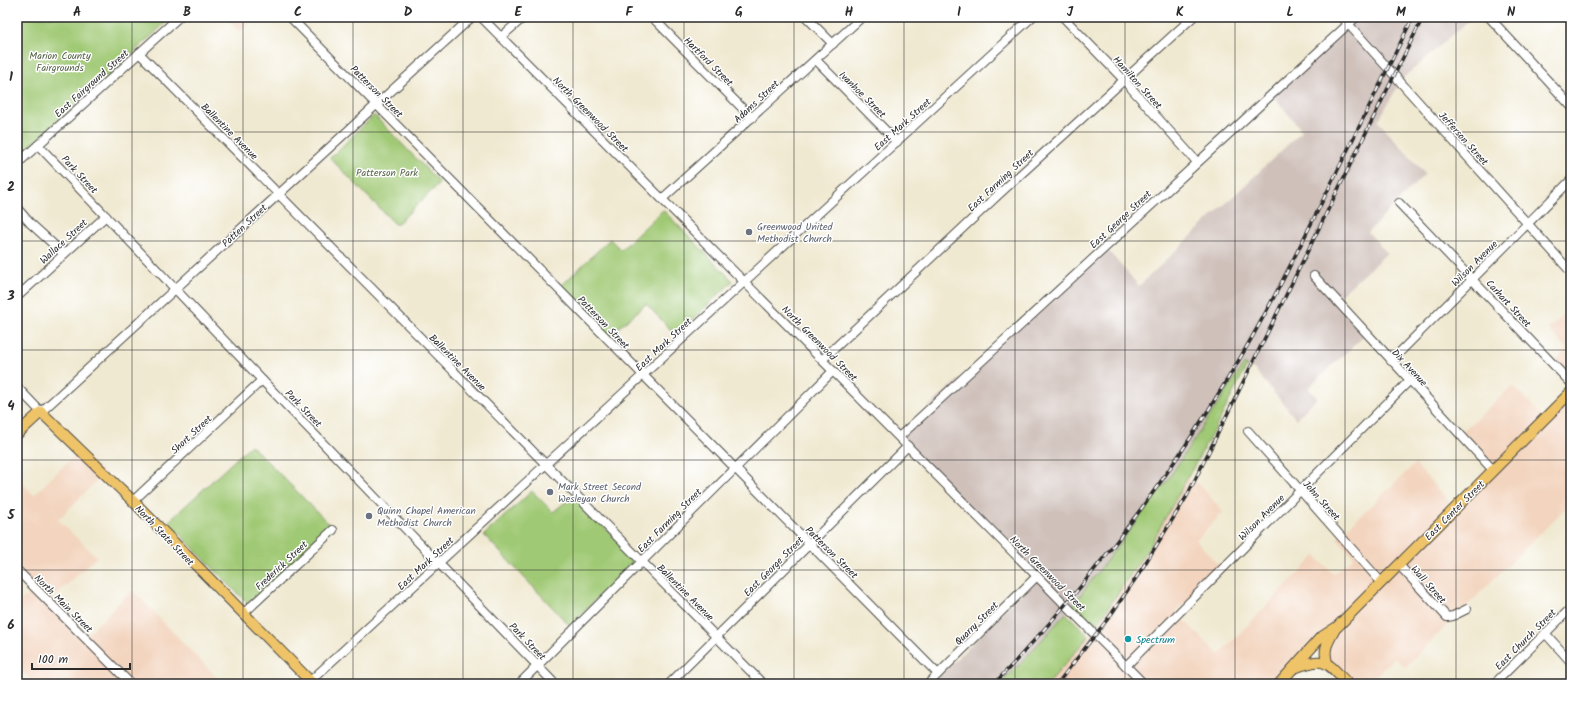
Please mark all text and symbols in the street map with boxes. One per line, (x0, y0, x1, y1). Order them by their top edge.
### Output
text: A (73, 2, 81, 23)
text: B (183, 2, 191, 23)
text: C (294, 2, 302, 23)
text: D (404, 2, 413, 23)
text: E (514, 2, 522, 23)
text: F (625, 2, 633, 23)
text: G (735, 2, 743, 23)
text: H (845, 2, 854, 23)
text: I (957, 2, 961, 23)
text: J (1067, 2, 1074, 23)
text: K (1176, 2, 1184, 23)
text: L (1286, 2, 1294, 23)
text: M (1396, 2, 1406, 23)
text: N (1507, 2, 1516, 23)
street label: Hartford Street (680, 33, 737, 90)
street label: East Fairground Street (51, 46, 133, 122)
park label: Marion County Fairgrounds (29, 48, 91, 76)
street label: Hamilton Street (1109, 52, 1166, 113)
street label: Patterson Street (346, 62, 406, 122)
text: 1 (9, 67, 13, 88)
street label: Ivanhoe Street (835, 67, 890, 122)
street label: North Greenwood Street (549, 73, 632, 156)
street label: Adams Street (730, 76, 783, 127)
street label: East Mark Street (870, 94, 935, 155)
street label: Ballentine Avenue (197, 99, 262, 164)
street label: Jefferson Street (1435, 108, 1492, 169)
street label: East Farming Street (964, 146, 1038, 216)
street label: Park Street (57, 152, 101, 198)
park label: Patterson Park (356, 165, 418, 181)
text: 2 (7, 177, 15, 198)
street label: East George Street (1086, 187, 1155, 253)
street label: Patten Street (218, 200, 271, 251)
street label: Wallace Street (36, 215, 91, 268)
place label: Greenwood United Methodist Church (757, 219, 834, 247)
marker: Greenwood United Methodist Church (744, 227, 754, 237)
street label: Wilson Avenue (1448, 236, 1502, 291)
street label: Carhart Street (1482, 276, 1535, 331)
text: 3 (6, 286, 15, 307)
street label: Patterson Street (574, 292, 633, 353)
street label: North Greenwood Street (778, 302, 861, 385)
street label: East Mark Street (632, 314, 696, 375)
street label: Ballentine Avenue (425, 330, 490, 395)
street label: Dix Avenue (1388, 345, 1431, 391)
street label: Park Street (281, 386, 326, 431)
text: 4 (7, 396, 15, 417)
street label: Short Street (167, 411, 216, 458)
street label: John Street (1299, 477, 1344, 524)
street label: East Center Street (1421, 477, 1489, 544)
place label: Mark Street Second Wesleyan Church (558, 479, 642, 507)
street label: East Farming Street (634, 485, 706, 557)
marker: Mark Street Second Wesleyan Church (545, 487, 555, 497)
street label: Wilson Avenue (1235, 490, 1289, 545)
street label: North State Street (131, 502, 198, 570)
place label: Quinn Chapel American Methodist Church (377, 503, 476, 531)
text: 5 (7, 505, 16, 526)
marker: Quinn Chapel American Methodist Church (364, 511, 374, 521)
street label: Patterson Street (801, 523, 861, 583)
street label: North Greenwood Street (1006, 532, 1089, 615)
street label: East Mark Street (394, 533, 458, 594)
street label: East George Street (740, 533, 808, 601)
street label: Frederick Street (252, 537, 312, 594)
street label: Ballentine Avenue (653, 560, 718, 625)
street label: Wall Street (1407, 562, 1450, 608)
street label: North Main Street (30, 571, 96, 637)
street label: Quarry Street (951, 598, 1002, 649)
street label: East Church Street (1491, 605, 1560, 674)
text: 6 (7, 615, 15, 636)
street label: Park Street (505, 619, 550, 664)
place label: Spectrum (1136, 632, 1175, 648)
marker: Spectrum (1123, 634, 1133, 644)
scale bar (32, 645, 130, 671)
text: 100 m (38, 650, 69, 669)

